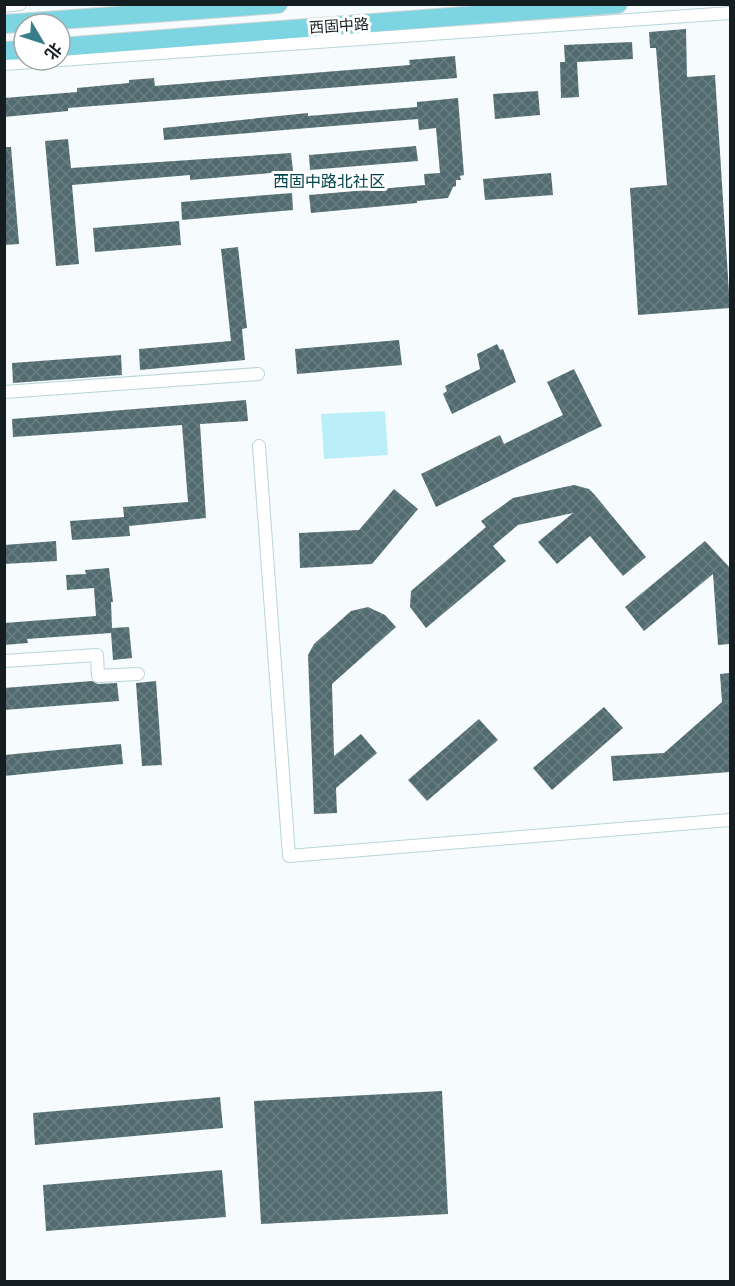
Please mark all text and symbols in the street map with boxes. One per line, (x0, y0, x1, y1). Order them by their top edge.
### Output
north arrow (12, 12, 72, 72)
street label: 西固中路 (308, 15, 370, 37)
text: 北 (41, 39, 66, 63)
district label: 西固中路北社区 (273, 172, 385, 191)

